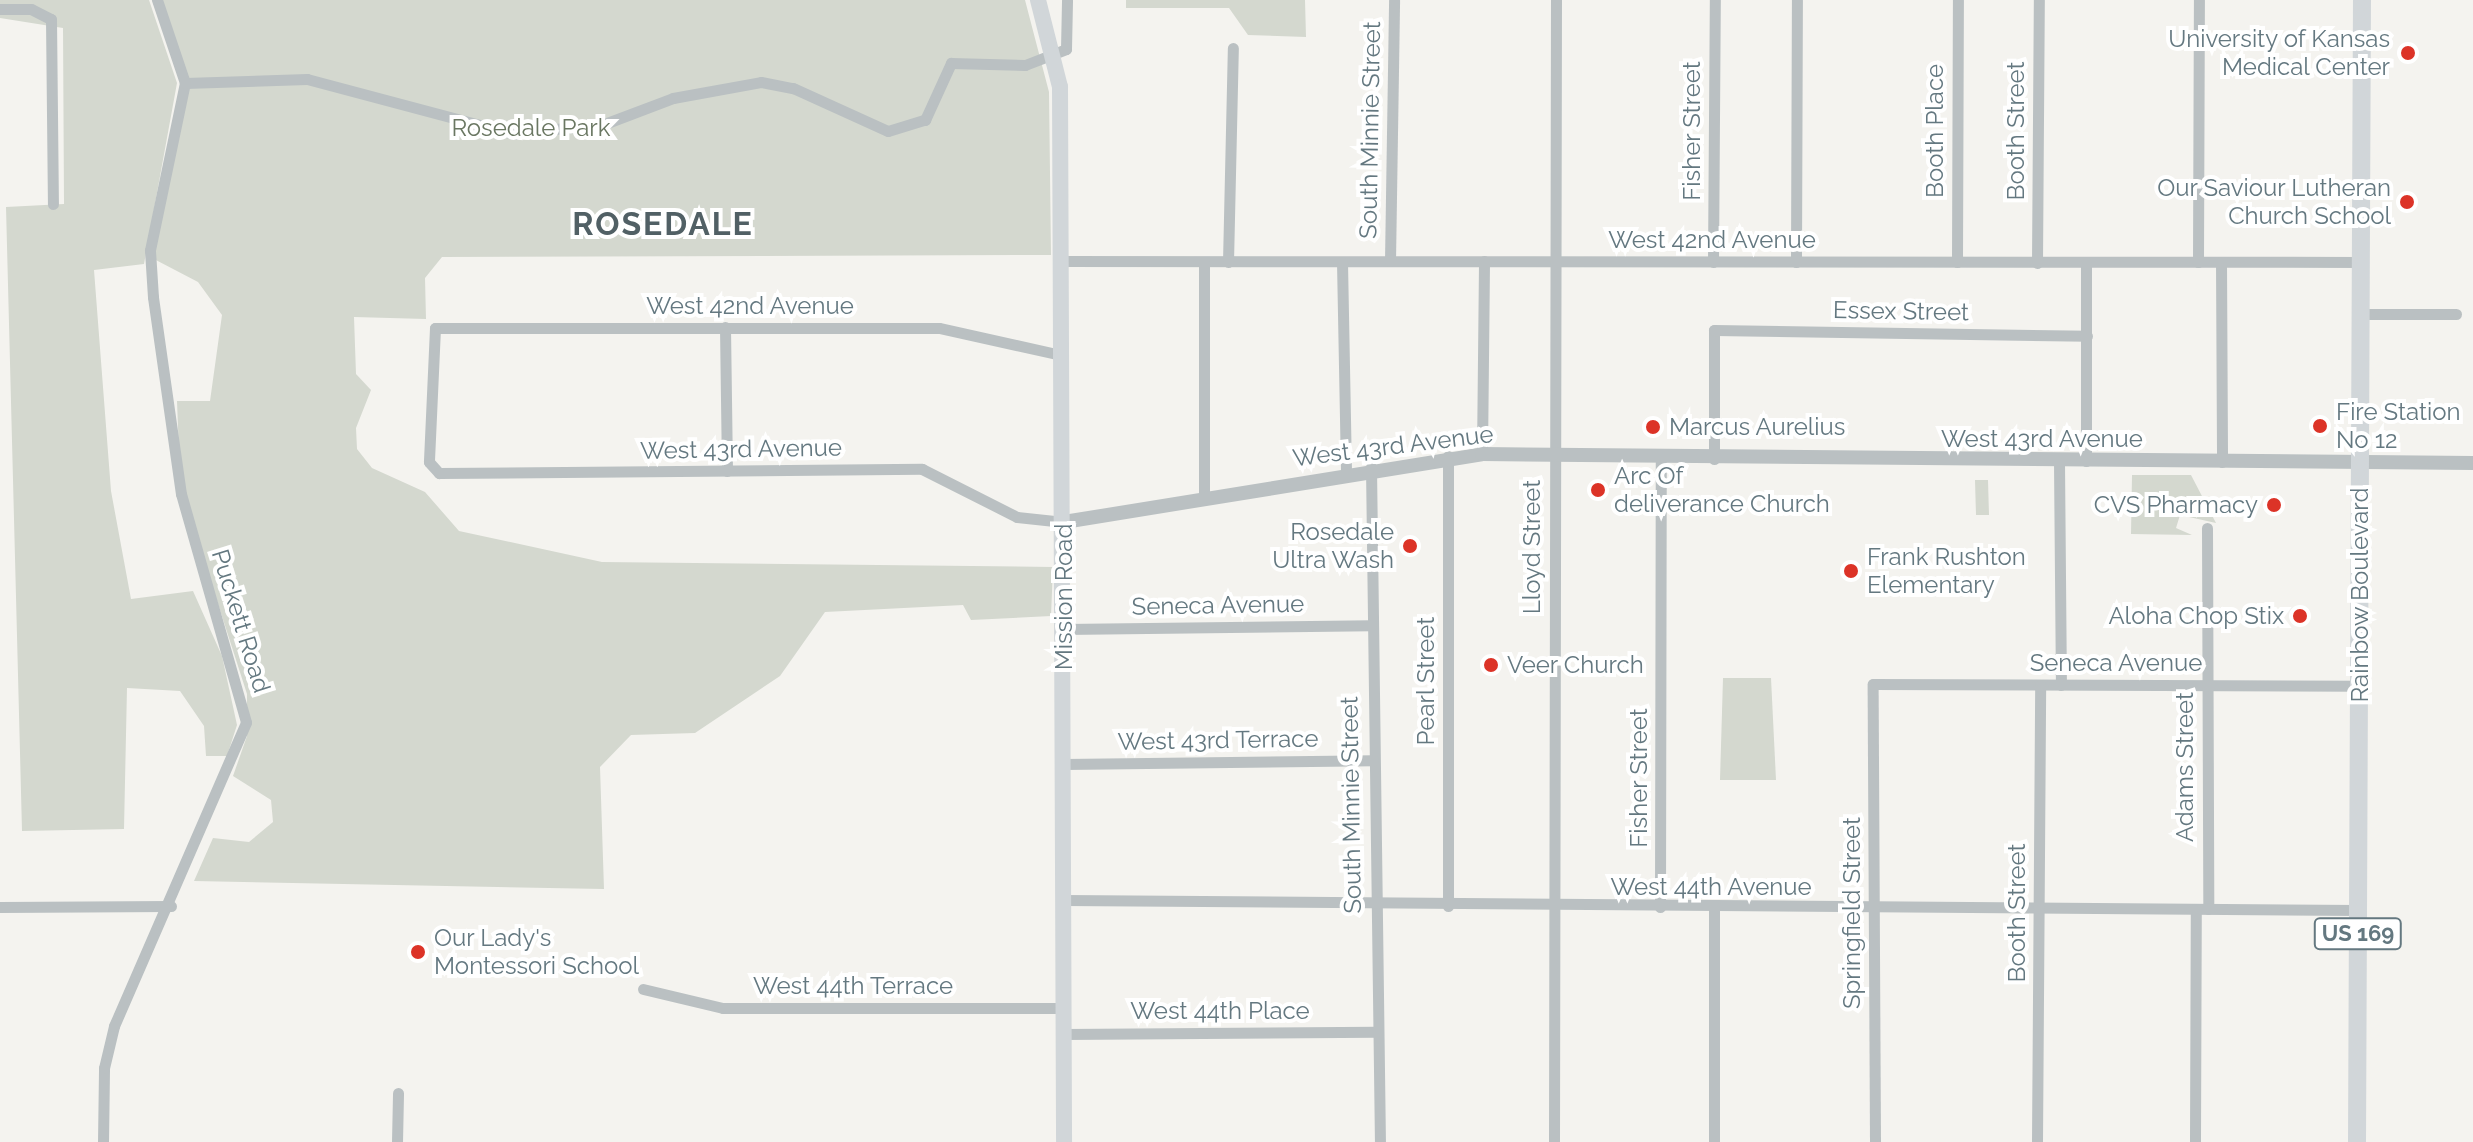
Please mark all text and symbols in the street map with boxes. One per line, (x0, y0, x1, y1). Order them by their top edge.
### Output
street label: South Minnie Street (1354, 21, 1386, 239)
place label: University of Kansas Medical Center (2167, 25, 2390, 81)
marker: University of Kansas Medical Center (2397, 42, 2419, 64)
street label: Fisher Street (1678, 61, 1706, 201)
street label: Booth Street (2002, 61, 2030, 201)
street label: Booth Place (1921, 64, 1949, 198)
park label: Rosedale Park (452, 114, 610, 142)
place label: Our Saviour Lutheran Church School (2156, 174, 2391, 230)
marker: Our Saviour Lutheran Church School (2398, 193, 2416, 211)
district label: ROSEDALE (572, 205, 754, 243)
street label: West 42nd Avenue (1608, 226, 1816, 254)
street label: West 42nd Avenue (646, 292, 854, 320)
street label: Essex Street (1833, 295, 1969, 327)
place label: Fire Station No 12 (2336, 398, 2461, 454)
place label: Marcus Aurelius (1669, 413, 1846, 441)
marker: Fire Station No 12 (2311, 417, 2329, 435)
marker: Marcus Aurelius (1644, 418, 1662, 436)
street label: West 43rd Avenue (1291, 419, 1495, 473)
street label: West 43rd Avenue (1941, 425, 2143, 453)
street label: West 43rd Avenue (639, 433, 843, 465)
place label: Arc Of deliverance Church (1614, 462, 1830, 518)
street label: Lloyd Street (1518, 480, 1546, 614)
marker: Arc Of deliverance Church (1589, 481, 1607, 499)
street label: Rainbow Boulevard (2346, 487, 2374, 703)
place label: CVS Pharmacy (2094, 491, 2258, 519)
marker: CVS Pharmacy (2265, 496, 2283, 514)
place label: Rosedale Ultra Wash (1271, 518, 1394, 574)
street label: Mission Road (1050, 524, 1078, 670)
marker: Rosedale Ultra Wash (1401, 537, 1419, 555)
place label: Frank Rushton Elementary (1867, 543, 2026, 599)
street label: Puckett Road (206, 546, 276, 696)
marker: Frank Rushton Elementary (1842, 562, 1860, 580)
street label: Seneca Avenue (1131, 589, 1305, 621)
place label: Aloha Chop Stix (2108, 602, 2284, 630)
marker: Aloha Chop Stix (2291, 607, 2309, 625)
street label: Pearl Street (1412, 616, 1440, 746)
street label: Seneca Avenue (2029, 649, 2203, 677)
place label: Veer Church (1507, 651, 1644, 679)
marker: Veer Church (1482, 656, 1500, 674)
street label: Adams Street (2171, 692, 2199, 842)
street label: South Minnie Street (1335, 696, 1367, 914)
street label: Fisher Street (1625, 708, 1653, 848)
street label: West 43rd Terrace (1117, 724, 1319, 756)
street label: Springfield Street (1838, 817, 1866, 1009)
street label: Booth Street (2003, 843, 2031, 983)
street label: West 44th Avenue (1610, 873, 1812, 901)
road number: US 169 (2312, 916, 2404, 952)
place label: Our Lady's Montessori School (434, 924, 639, 980)
marker: Our Lady's Montessori School (409, 943, 427, 961)
street label: West 44th Terrace (753, 972, 953, 1000)
street label: West 44th Place (1130, 997, 1310, 1025)

